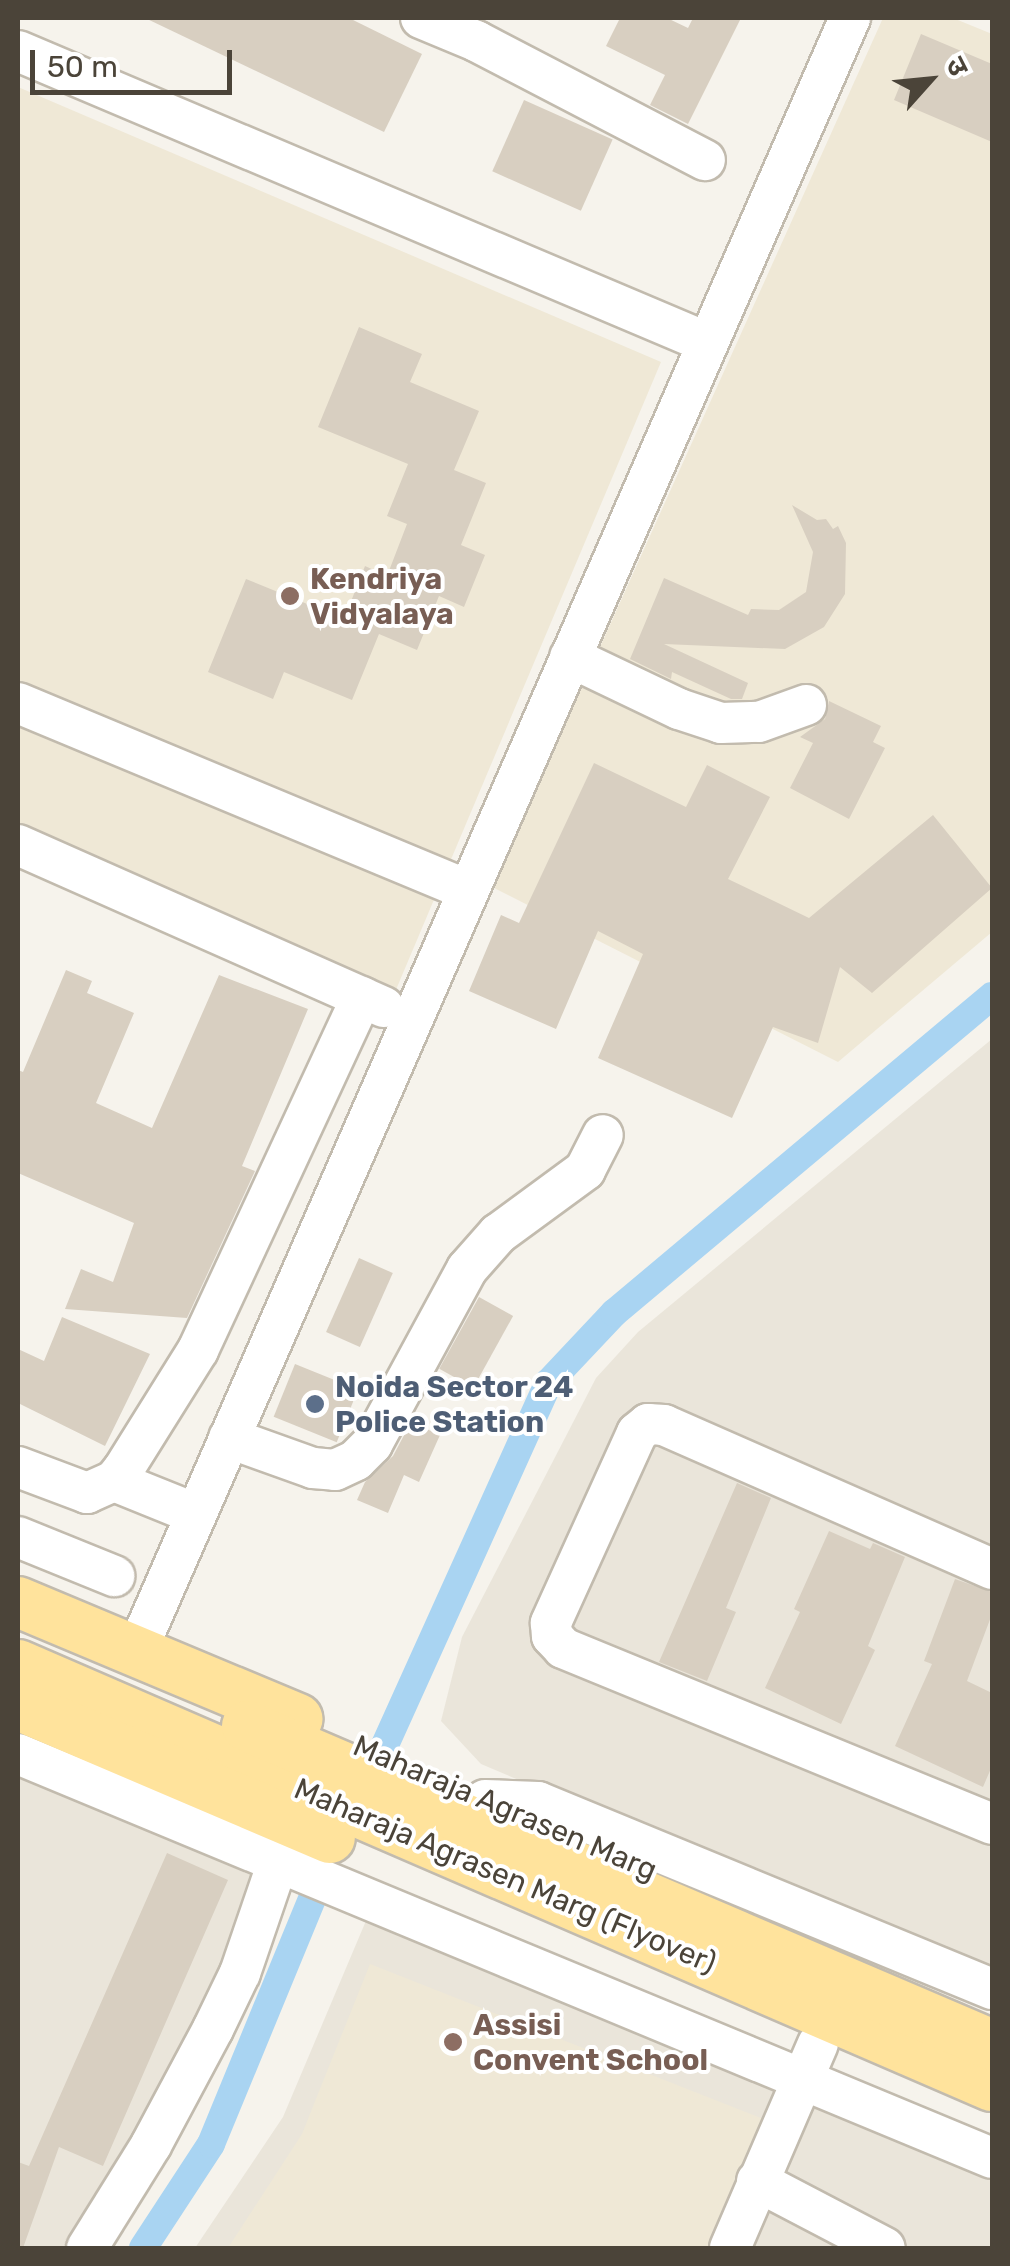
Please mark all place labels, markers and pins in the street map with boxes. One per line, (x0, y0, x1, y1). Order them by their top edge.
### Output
place label: Kendriya Vidyalaya (310, 561, 454, 632)
marker: Kendriya Vidyalaya (279, 585, 301, 607)
place label: Noida Sector 24 Police Station (335, 1369, 574, 1440)
marker: Noida Sector 24 Police Station (304, 1393, 326, 1415)
place label: Assisi Convent School (473, 2007, 708, 2078)
marker: Assisi Convent School (442, 2031, 464, 2053)

